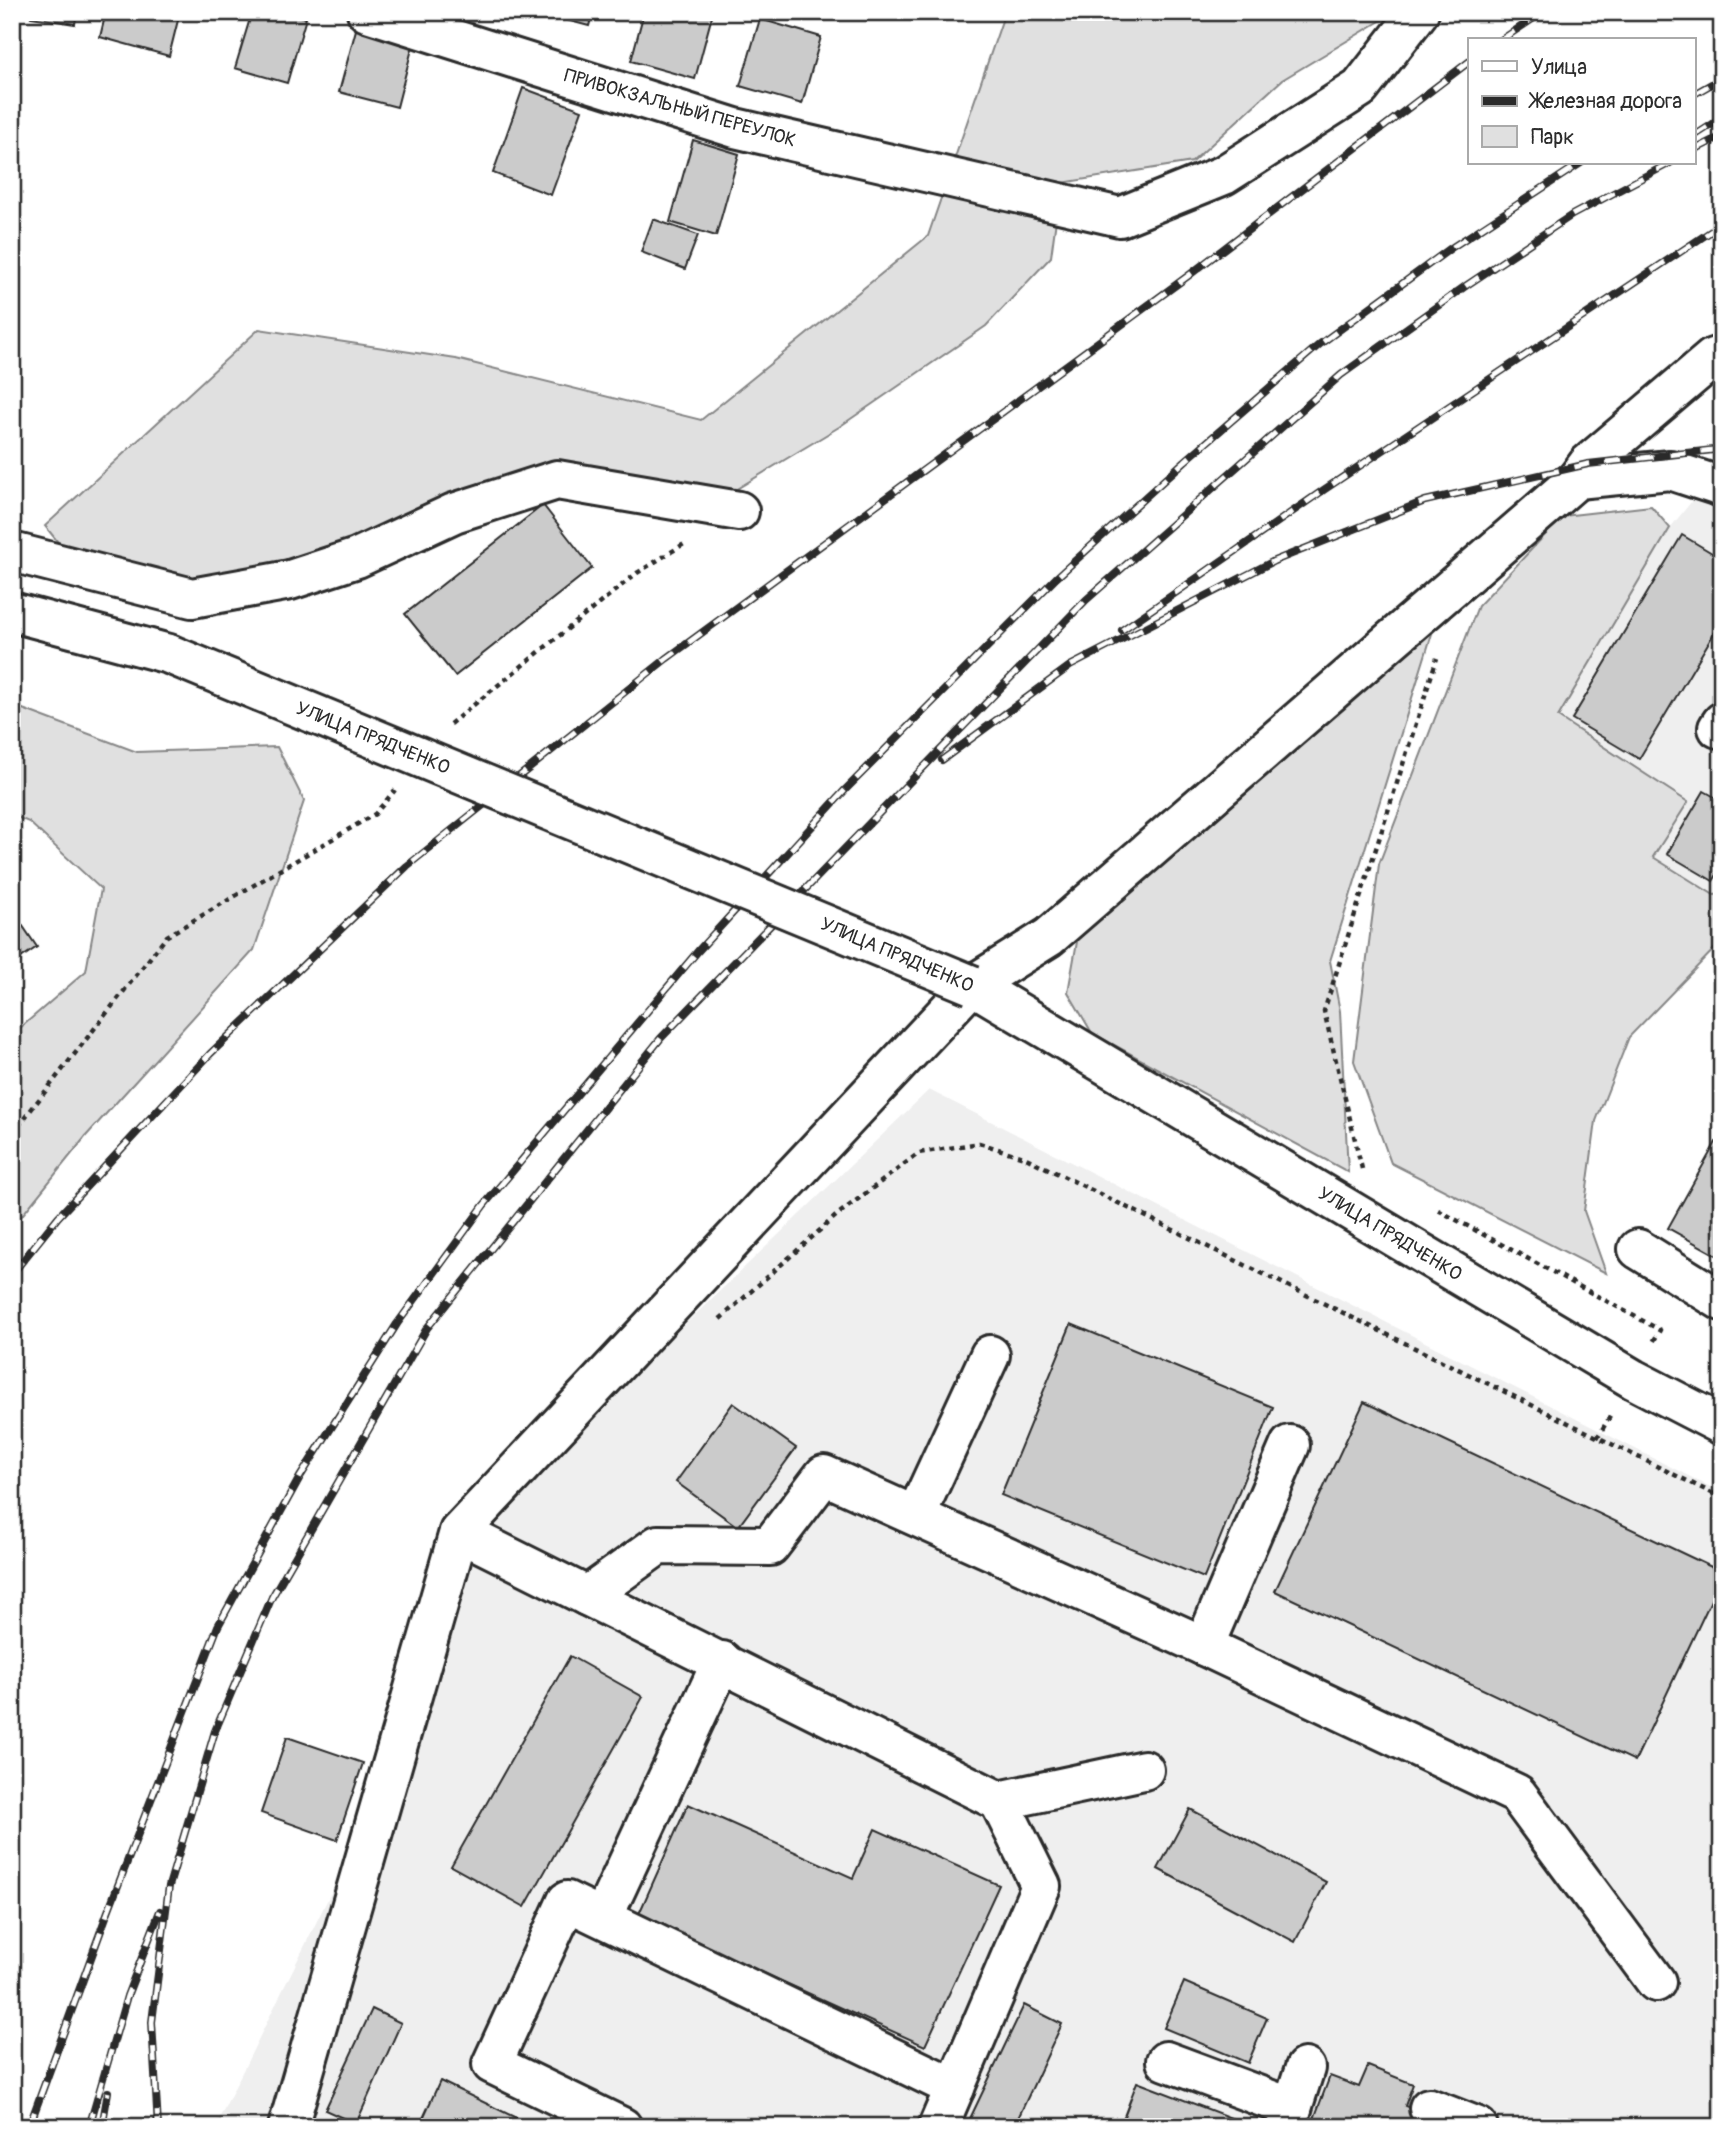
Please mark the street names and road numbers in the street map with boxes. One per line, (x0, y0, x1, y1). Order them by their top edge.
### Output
street label: ПРИВОКЗАЛЬНЫЙ ПЕРЕУЛОК (561, 63, 799, 153)
street label: УЛИЦА ПРЯДЧЕНКО (293, 696, 453, 780)
street label: УЛИЦА ПРЯДЧЕНКО (817, 912, 977, 998)
street label: УЛИЦА ПРЯДЧЕНКО (1314, 1182, 1466, 1286)

